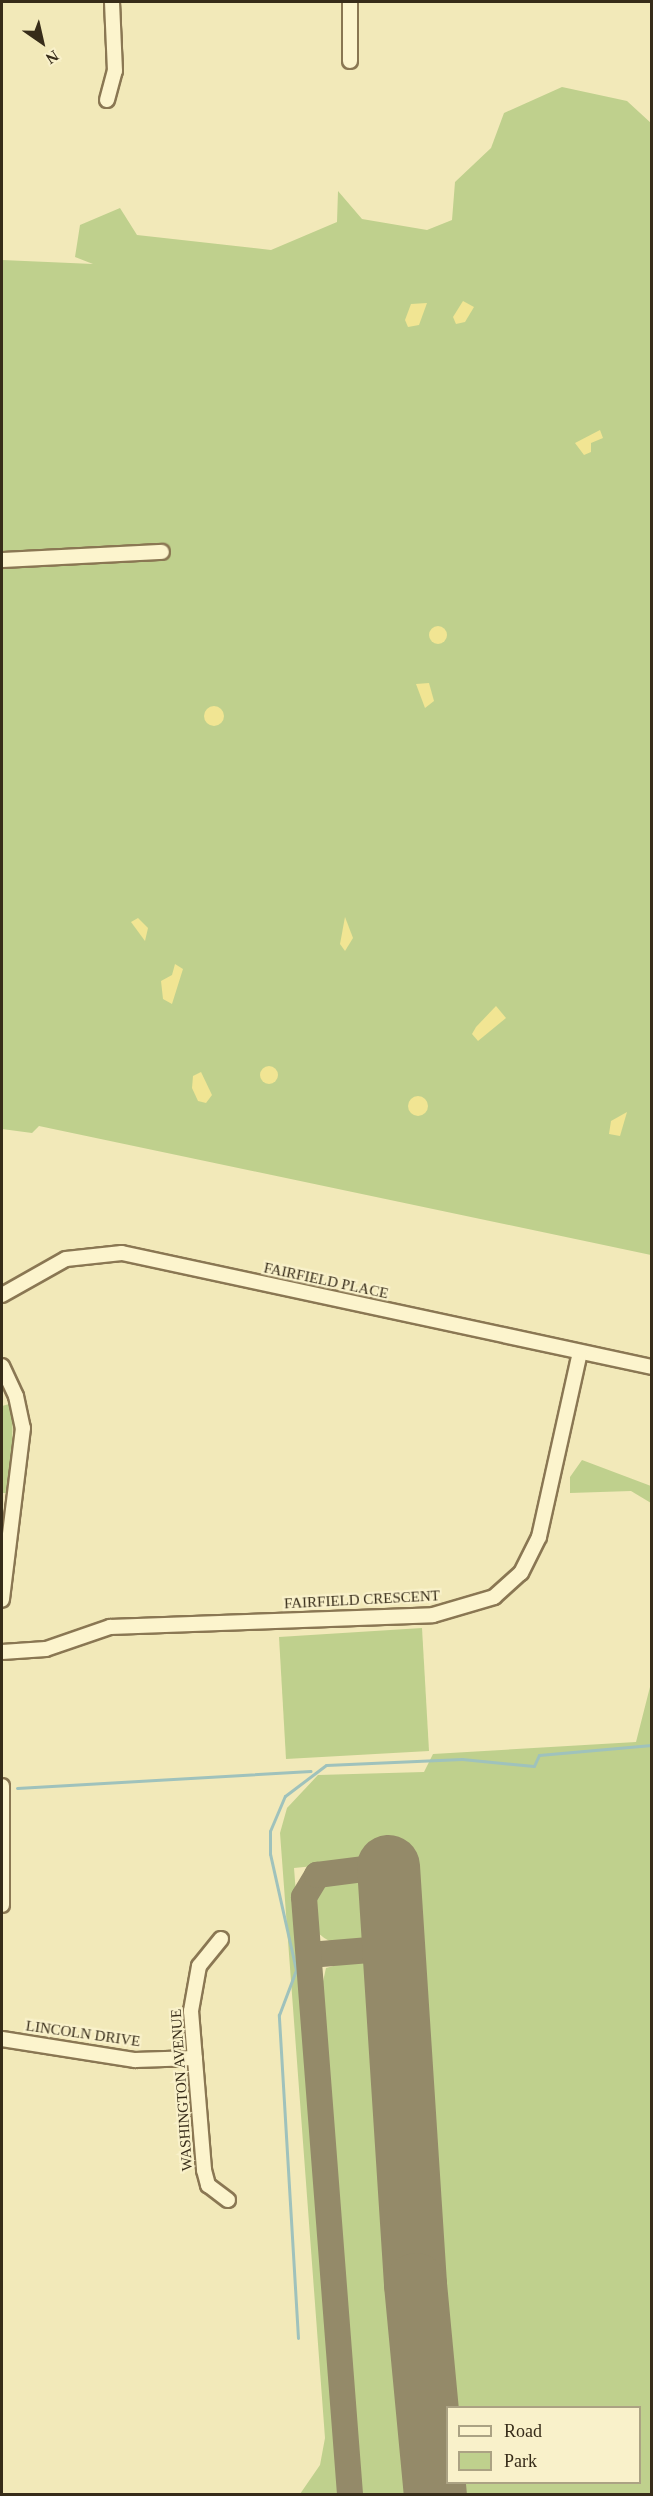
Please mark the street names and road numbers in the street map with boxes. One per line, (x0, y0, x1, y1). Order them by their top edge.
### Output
street label: FAIRFIELD PLACE (262, 1259, 390, 1303)
street label: FAIRFIELD CRESCENT (284, 1587, 440, 1613)
street label: WASHINGTON AVENUE (167, 2008, 197, 2172)
street label: LINCOLN DRIVE (25, 2017, 141, 2051)

